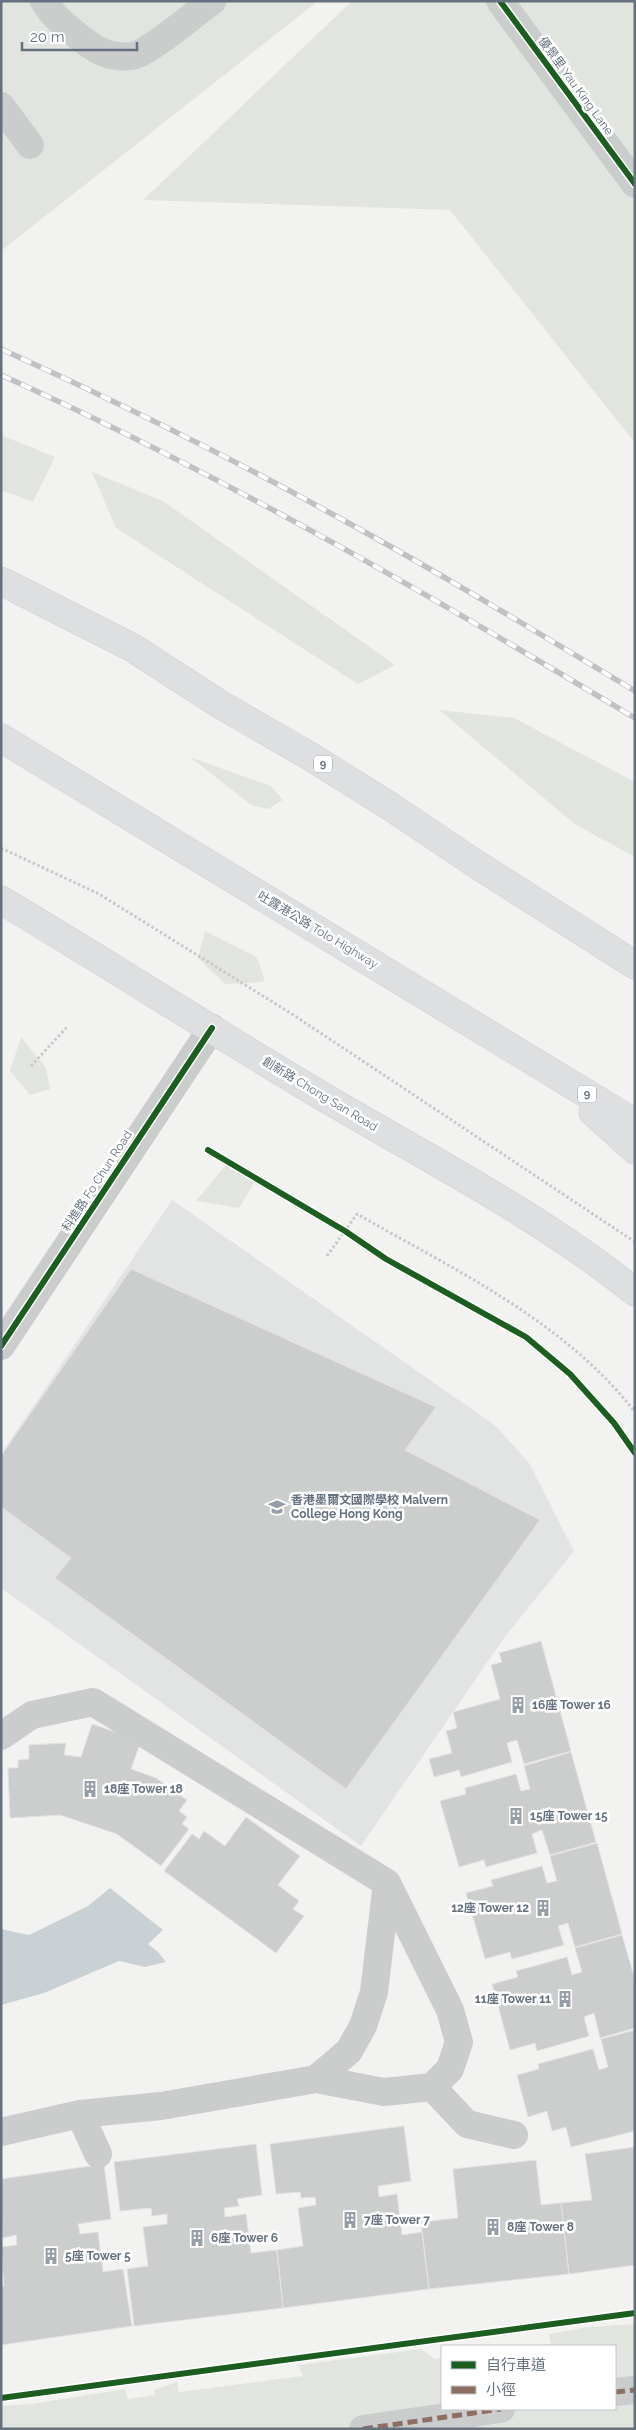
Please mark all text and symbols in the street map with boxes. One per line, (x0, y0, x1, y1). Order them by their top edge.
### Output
scale bar (22, 20, 138, 52)
text: 20 m (30, 28, 65, 46)
street label: 優景里 Yau King Lane (536, 34, 616, 138)
road number: 9 (314, 756, 332, 772)
street label: 吐露港公路 Tolo Highway (255, 889, 381, 972)
street label: 創新路 Chong San Road (260, 1054, 380, 1134)
road number: 9 (578, 1086, 596, 1102)
street label: 科進路 Fo Chun Road (59, 1128, 135, 1234)
place label: 香港墨爾文國際學校 Malvern College Hong Kong (291, 1493, 448, 1521)
school or university icon: 香港墨爾文國際學校 Malvern College Hong Kong (267, 1497, 287, 1517)
building icon: 16座 Tower 16 (508, 1695, 528, 1715)
place label: 16座 Tower 16 (532, 1698, 611, 1712)
building icon: 18座 Tower 18 (80, 1779, 100, 1799)
place label: 18座 Tower 18 (104, 1782, 183, 1796)
building icon: 15座 Tower 15 (506, 1806, 526, 1826)
place label: 15座 Tower 15 (530, 1809, 608, 1823)
building icon: 12座 Tower 12 (533, 1898, 553, 1918)
place label: 12座 Tower 12 (451, 1901, 529, 1915)
building icon: 11座 Tower 11 (555, 1989, 575, 2009)
place label: 11座 Tower 11 (475, 1992, 551, 2006)
building icon: 7座 Tower 7 (340, 2210, 360, 2230)
place label: 7座 Tower 7 (364, 2213, 430, 2227)
building icon: 8座 Tower 8 (483, 2217, 503, 2237)
place label: 8座 Tower 8 (507, 2220, 574, 2234)
building icon: 6座 Tower 6 (187, 2228, 207, 2248)
place label: 6座 Tower 6 (211, 2231, 278, 2245)
building icon: 5座 Tower 5 (41, 2246, 61, 2266)
place label: 5座 Tower 5 (65, 2249, 131, 2263)
legend (441, 2345, 616, 2410)
text: 自行車道 (486, 2356, 546, 2374)
text: 小徑 (486, 2381, 516, 2399)

